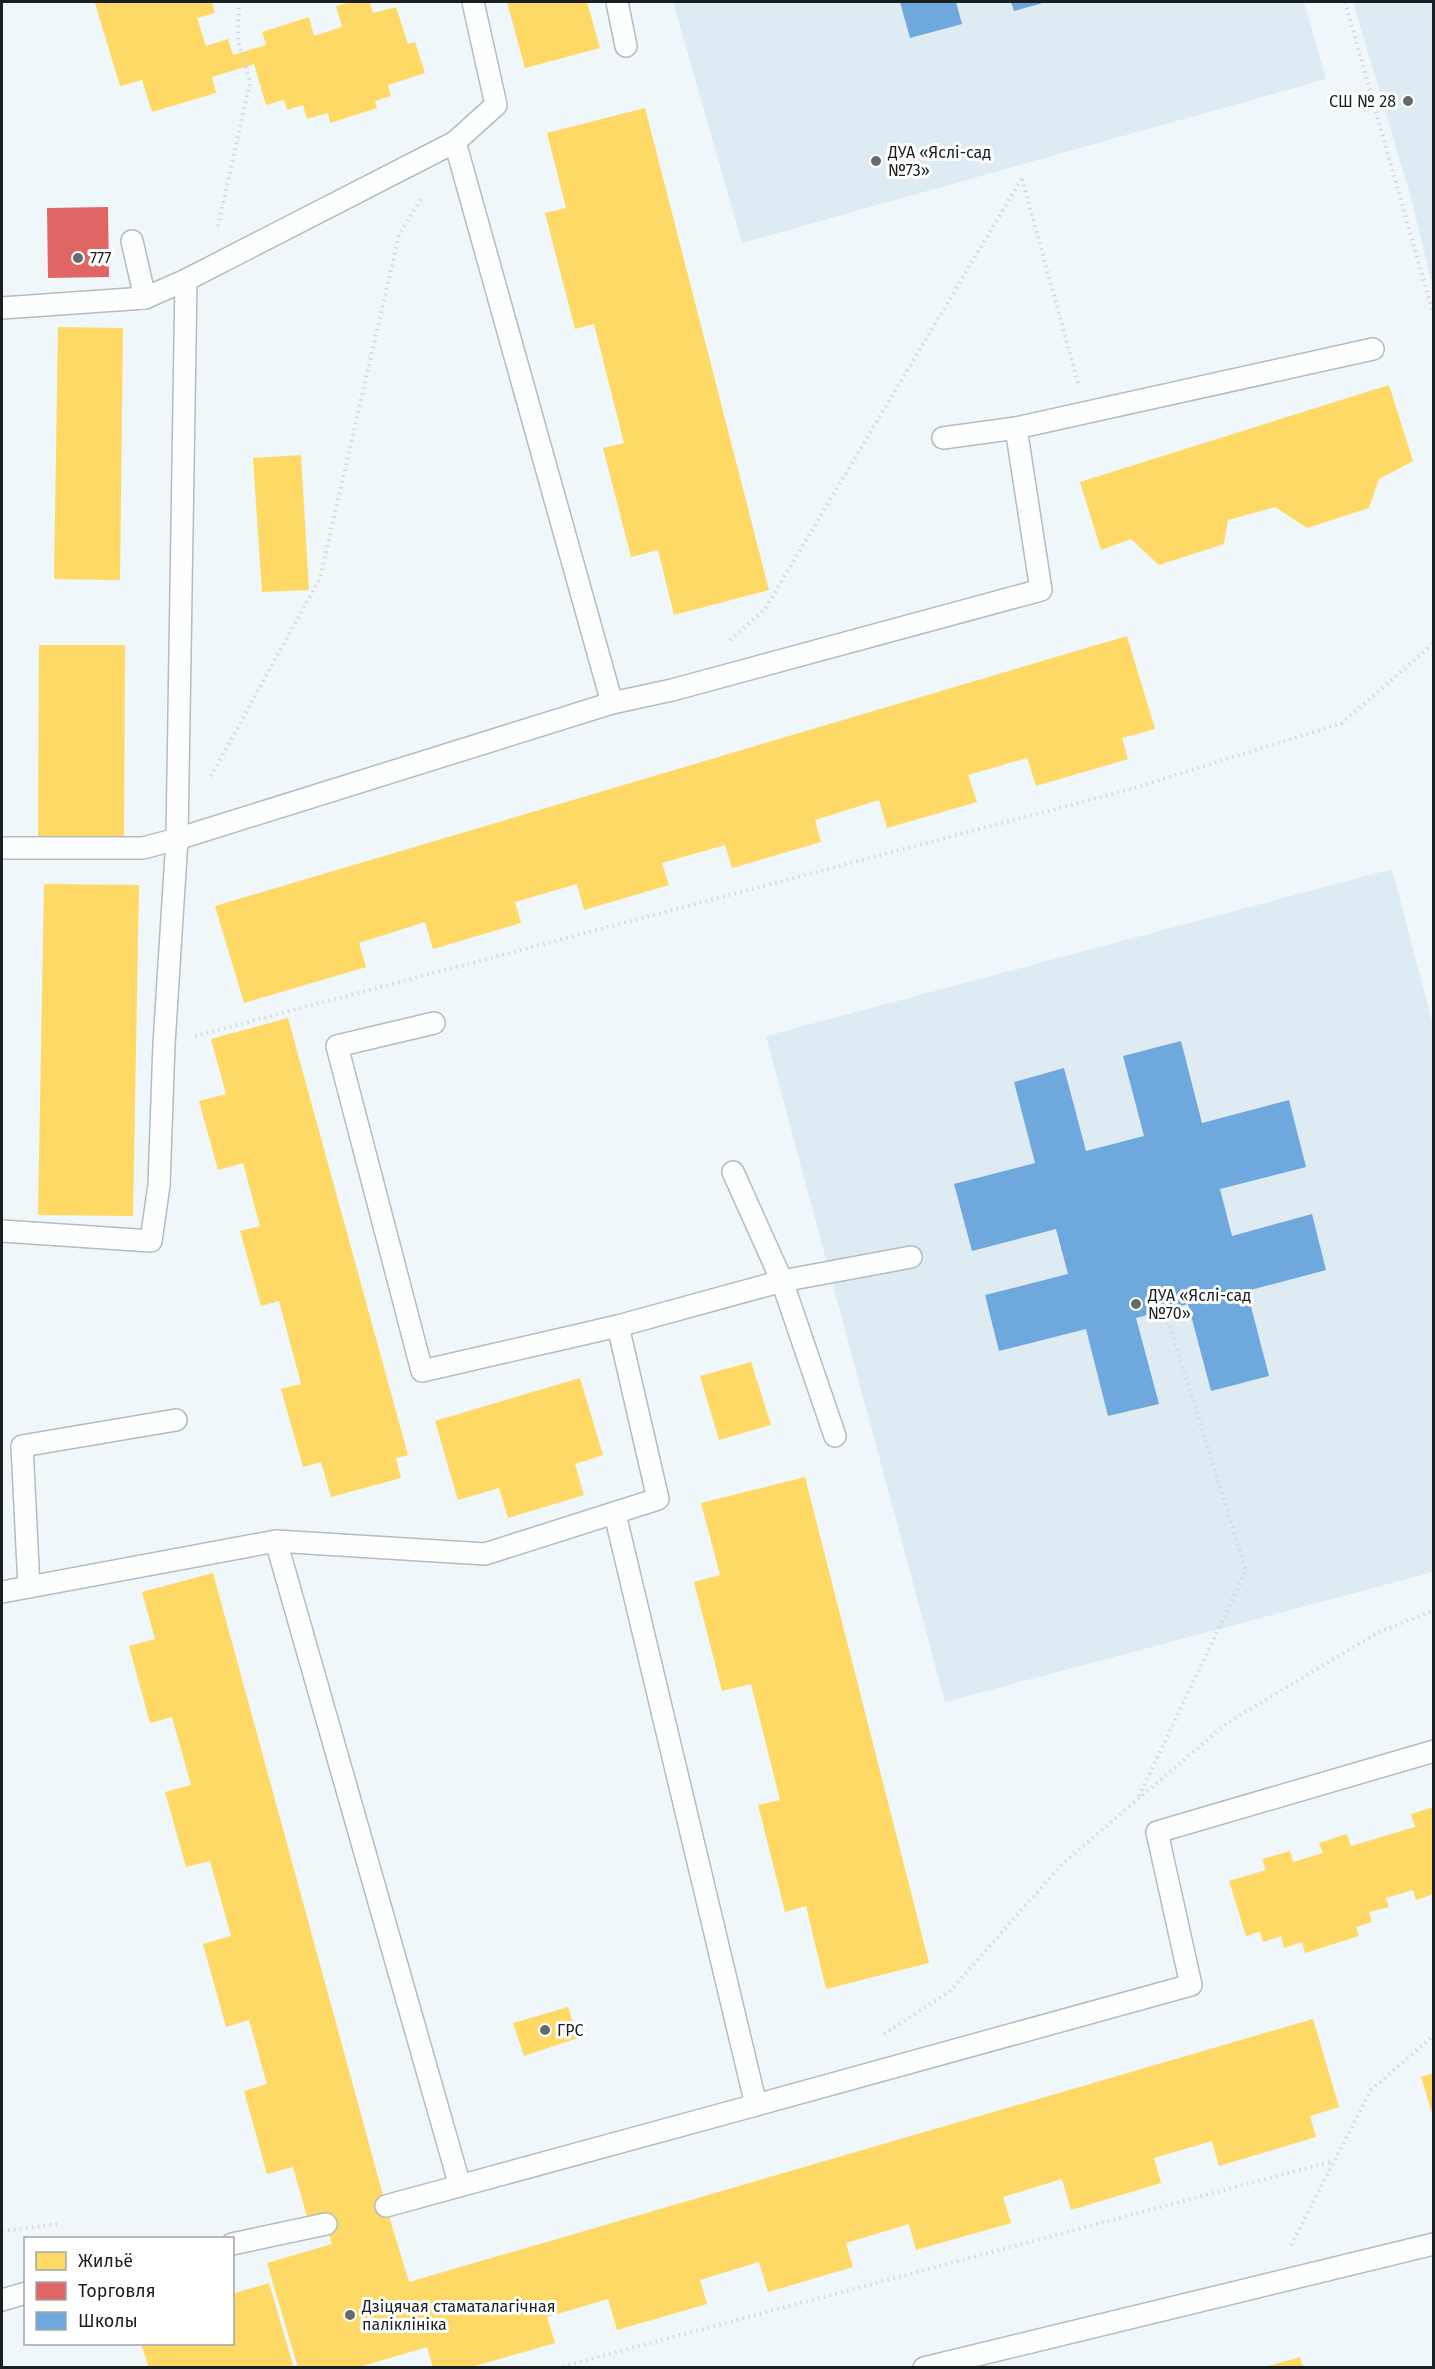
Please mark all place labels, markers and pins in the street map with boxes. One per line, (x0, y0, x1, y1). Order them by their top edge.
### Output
place label: СШ № 28 (1329, 92, 1396, 111)
marker: СШ № 28 (1401, 94, 1415, 108)
place label: ДУА «Яслі-сад №73» (887, 143, 991, 180)
marker: ДУА «Яслі-сад №73» (869, 154, 883, 168)
place label: 777 (90, 249, 111, 268)
marker: 777 (71, 251, 85, 265)
place label: ДУА «Яслі-сад №70» (1147, 1286, 1251, 1323)
marker: ДУА «Яслі-сад №70» (1129, 1297, 1143, 1311)
place label: ГРС (557, 2021, 583, 2040)
marker: ГРС (538, 2023, 552, 2037)
place label: Дзіцячая стаматалагічная паліклініка (361, 2297, 556, 2334)
marker: Дзіцячая стаматалагічная паліклініка (343, 2308, 357, 2322)

